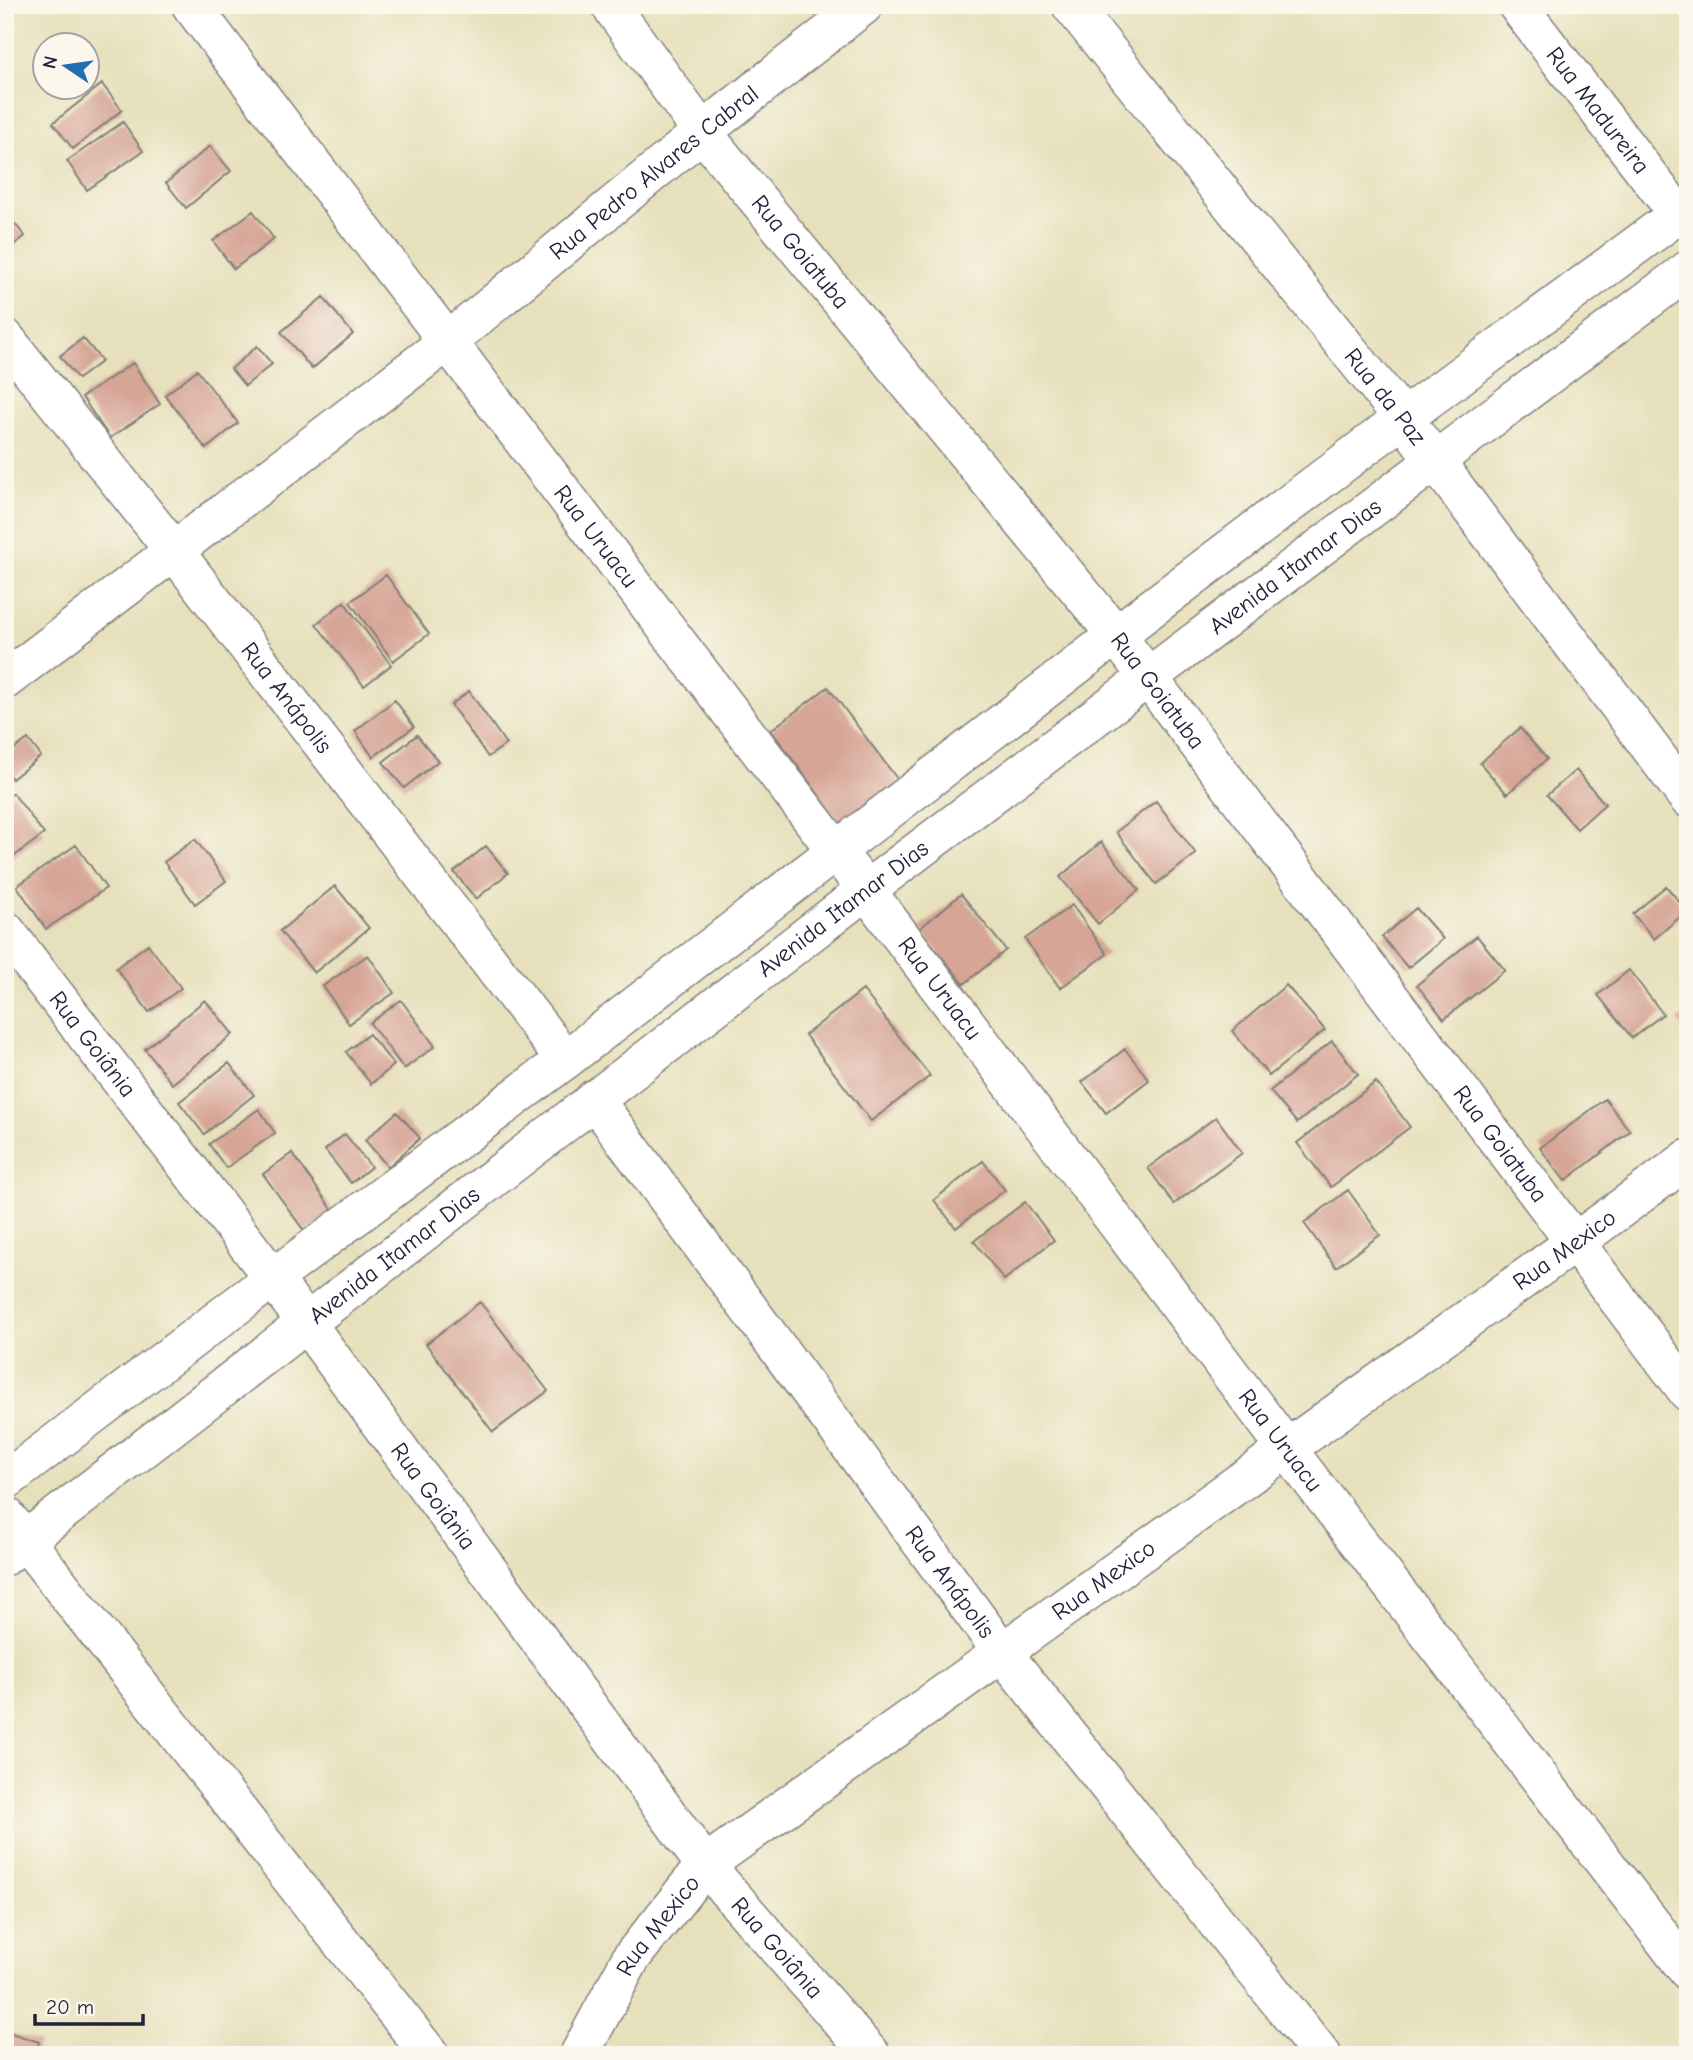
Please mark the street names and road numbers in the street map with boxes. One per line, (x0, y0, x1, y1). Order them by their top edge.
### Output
street label: Rua Madureira (1541, 41, 1656, 179)
street label: Rua Pedro Alvares Cabral (544, 79, 764, 266)
street label: Rua Goiatuba (746, 189, 856, 314)
street label: Rua da Paz (1338, 343, 1432, 451)
street label: Rua Uruacu (548, 479, 644, 593)
street label: Avenida Itamar Dias (1204, 492, 1387, 640)
street label: Rua Goiatuba (1105, 627, 1211, 755)
street label: Rua Anápolis (235, 637, 338, 759)
street label: Avenida Itamar Dias (752, 834, 934, 983)
street label: Rua Uruacu (892, 931, 988, 1045)
street label: Rua Goiânia (43, 986, 142, 1102)
street label: Rua Goiatuba (1447, 1080, 1554, 1208)
street label: Avenida Itamar Dias (303, 1180, 485, 1330)
street label: Rua Mexico (1508, 1203, 1621, 1296)
street label: Rua Uruacu (1233, 1383, 1329, 1497)
street label: Rua Goiânia (385, 1437, 482, 1555)
street label: Rua Anápolis (900, 1520, 1001, 1644)
street label: Rua Mexico (1046, 1533, 1161, 1626)
street label: Rua Mexico (610, 1869, 706, 1981)
street label: Rua Goiânia (725, 1891, 829, 2004)

